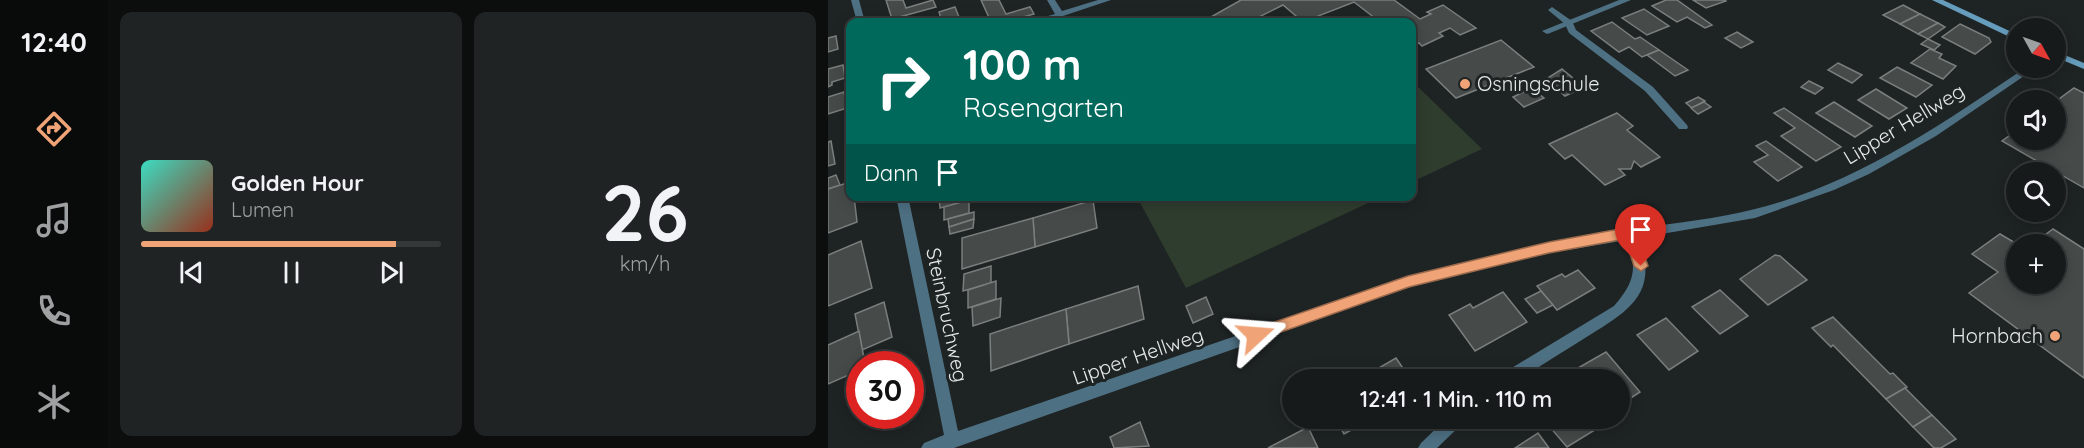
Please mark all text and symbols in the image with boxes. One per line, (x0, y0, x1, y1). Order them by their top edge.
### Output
north arrow (2006, 18, 2066, 78)
map controls (2006, 18, 2066, 294)
text: 12:40 (21, 25, 87, 59)
text: 100 m (963, 38, 1081, 91)
icon: right (864, 42, 942, 120)
place label: Osningschule (1477, 71, 1600, 96)
marker: Osningschule (1458, 77, 1472, 91)
street label: Lipper Hellweg (1839, 78, 1969, 170)
text: Rosengarten (963, 90, 1124, 124)
button: sound (2006, 90, 2066, 150)
icon: directions (33, 108, 75, 150)
icon: arrive (931, 156, 964, 189)
text: Dann (864, 159, 919, 187)
button: search (2006, 162, 2066, 222)
text: 26 (601, 163, 689, 261)
text: Golden Hour (231, 169, 364, 197)
text: Lumen (231, 197, 294, 222)
icon: music (33, 199, 75, 241)
pin (1615, 204, 1666, 266)
icon: arrive (1624, 213, 1657, 246)
button: + (2006, 234, 2066, 294)
street label: Steinbruchweg (921, 245, 974, 384)
text: km/h (620, 251, 670, 276)
icon: previous (175, 256, 208, 289)
icon: pause (275, 256, 308, 289)
icon: next (375, 256, 408, 289)
icon: phone (33, 290, 75, 332)
position arrow (1224, 303, 1288, 367)
street label: Lipper Hellweg (1069, 321, 1207, 390)
place label: Hornbach (1951, 323, 2043, 348)
marker: Hornbach (2048, 329, 2062, 343)
speed limit sign: 30 (846, 351, 924, 429)
icon: climate (33, 381, 75, 423)
text: 12:41 · 1 Min. · 110 m (1360, 385, 1552, 413)

